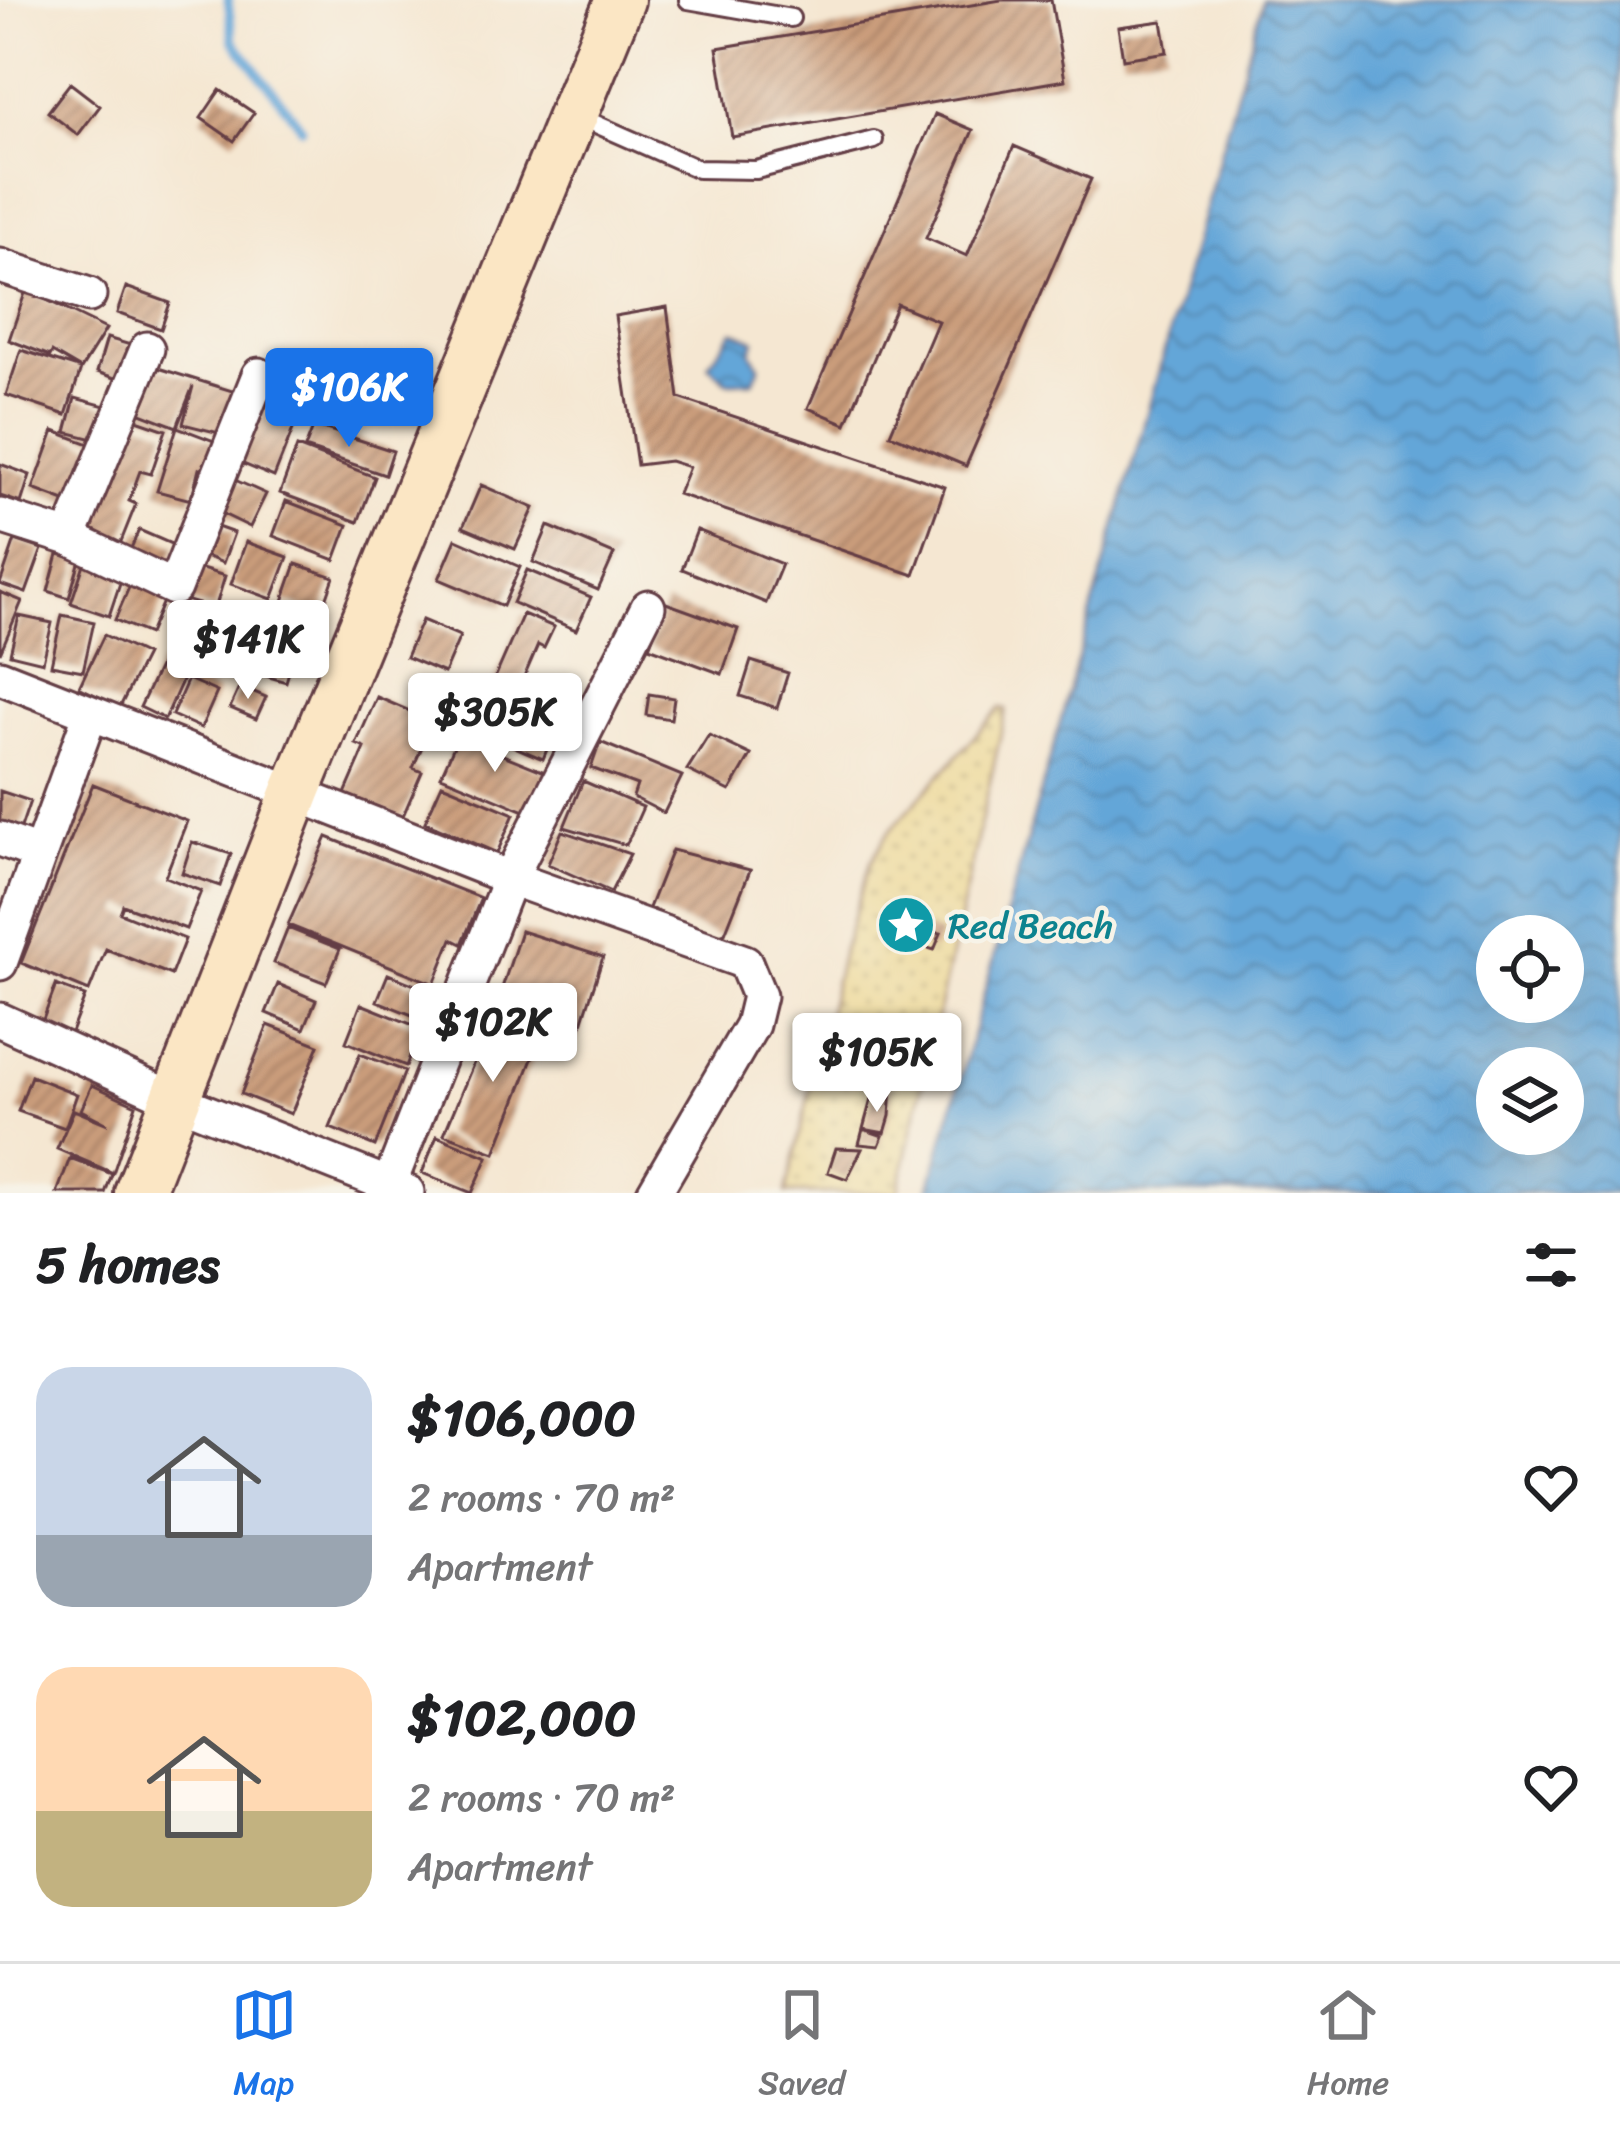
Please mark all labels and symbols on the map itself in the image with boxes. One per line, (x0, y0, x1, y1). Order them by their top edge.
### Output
pin: $106K (265, 348, 433, 450)
pin: $141K (164, 600, 332, 702)
pin: $305K (411, 673, 579, 775)
place icon: Red Beach (875, 894, 937, 956)
place label: Red Beach (948, 894, 1113, 958)
pin: $102K (409, 983, 577, 1085)
pin: $105K (793, 1013, 961, 1115)

